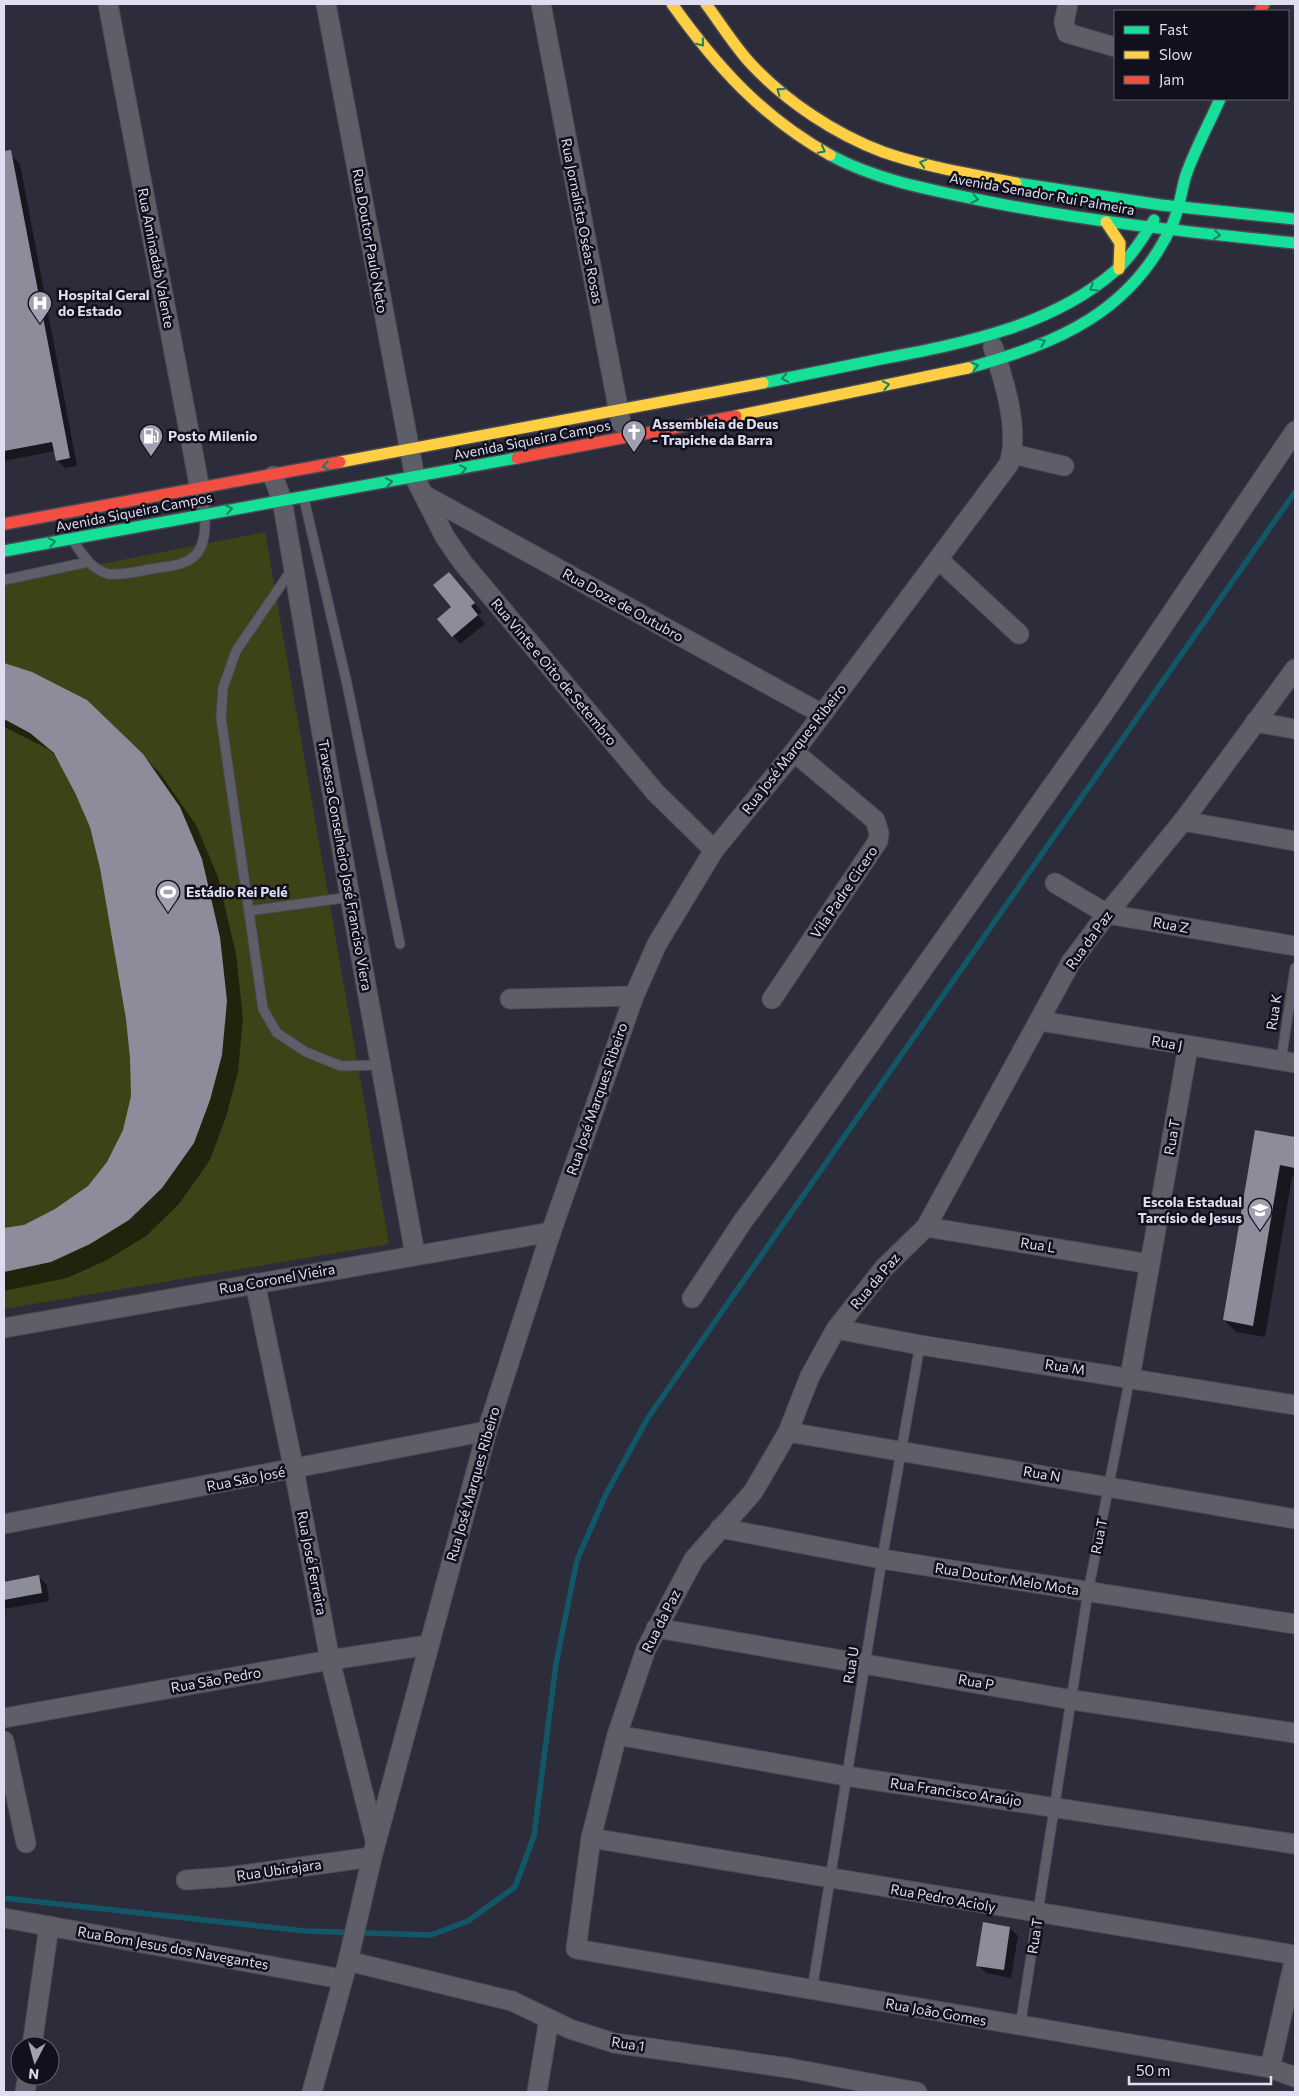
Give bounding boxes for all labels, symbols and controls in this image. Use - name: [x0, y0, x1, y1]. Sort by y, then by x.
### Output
- legend: [1114, 10, 1289, 100]
- text: Fast: [1159, 20, 1188, 38]
- one-way arrow: [695, 37, 703, 46]
- text: Slow: [1159, 45, 1192, 63]
- text: Jam: [1159, 70, 1184, 88]
- one-way arrow: [776, 88, 786, 97]
- street label: Rua Jornalista Oséas Rosas: [558, 137, 607, 305]
- one-way arrow: [816, 144, 825, 154]
- one-way arrow: [919, 158, 928, 169]
- street label: Rua Doutor Paulo Neto: [349, 167, 392, 314]
- street label: Avenida Senador Rui Palmeira: [948, 169, 1136, 218]
- street label: Rua Aminadab Valente: [135, 186, 178, 329]
- one-way arrow: [971, 194, 980, 204]
- one-way arrow: [1214, 229, 1222, 240]
- one-way arrow: [1089, 282, 1098, 292]
- place label: Hospital Geral do Estado: [58, 286, 150, 319]
- hospital icon: Hospital Geral do Estado: [27, 290, 53, 324]
- one-way arrow: [1037, 338, 1046, 348]
- one-way arrow: [970, 361, 979, 372]
- one-way arrow: [781, 372, 789, 383]
- one-way arrow: [882, 380, 890, 391]
- place label: Assembleia de Deus - Trapiche da Barra: [652, 415, 779, 448]
- street label: Avenida Siqueira Campos: [452, 416, 612, 463]
- church icon: Assembleia de Deus - Trapiche da Barra: [621, 419, 647, 453]
- fuel station icon: Posto Milenio: [138, 423, 164, 457]
- place label: Posto Milenio: [168, 427, 257, 444]
- one-way arrow: [322, 460, 331, 470]
- one-way arrow: [459, 464, 468, 474]
- one-way arrow: [384, 478, 393, 488]
- street label: Avenida Siqueira Campos: [54, 488, 214, 535]
- one-way arrow: [224, 505, 233, 515]
- one-way arrow: [47, 538, 56, 548]
- street label: Rua Doze de Outubro: [560, 564, 687, 645]
- street label: Rua Vinte e Oito de Setembro: [488, 595, 621, 749]
- street label: Rua José Marques Ribeiro: [738, 680, 850, 817]
- street label: Travessa Conselheiro José Franciso Viera: [315, 738, 376, 992]
- street label: Vila Padre Cicero: [806, 842, 881, 941]
- sports icon: Estádio Rei Pelé: [155, 879, 181, 913]
- place label: Estádio Rei Pelé: [186, 883, 288, 900]
- street label: Rua da Paz: [1062, 907, 1116, 972]
- street label: Rua Z: [1152, 913, 1191, 936]
- street label: Rua K: [1262, 993, 1285, 1031]
- street label: Rua José Marques Ribeiro: [562, 1020, 631, 1177]
- street label: Rua J: [1150, 1031, 1184, 1054]
- street label: Rua T: [1160, 1118, 1183, 1156]
- place label: Escola Estadual Tarcísio de Jesus: [1138, 1193, 1242, 1226]
- school or university icon: Escola Estadual Tarcísio de Jesus: [1247, 1197, 1273, 1231]
- street label: Rua L: [1019, 1233, 1057, 1256]
- street label: Rua da Paz: [846, 1249, 903, 1312]
- street label: Rua Coronel Vieira: [218, 1260, 336, 1297]
- street label: Rua M: [1044, 1355, 1086, 1378]
- street label: Rua José Marques Ribeiro: [442, 1405, 503, 1563]
- street label: Rua N: [1022, 1462, 1062, 1485]
- street label: Rua São José: [205, 1463, 287, 1494]
- street label: Rua José Ferreira: [294, 1509, 331, 1616]
- street label: Rua T: [1087, 1517, 1110, 1555]
- street label: Rua Doutor Melo Mota: [934, 1559, 1080, 1598]
- street label: Rua da Paz: [637, 1586, 684, 1655]
- street label: Rua U: [839, 1645, 862, 1685]
- street label: Rua São Pedro: [169, 1663, 262, 1696]
- street label: Rua P: [957, 1670, 995, 1693]
- street label: Rua Francisco Araújo: [889, 1774, 1023, 1809]
- street label: Rua Ubirajara: [235, 1855, 323, 1884]
- street label: Rua Pedro Acioly: [889, 1880, 997, 1915]
- street label: Rua T: [1023, 1917, 1046, 1955]
- street label: Rua Bom Jesus dos Navegantes: [76, 1922, 270, 1973]
- street label: Rua João Gomes: [884, 1994, 988, 2029]
- street label: Rua 1: [610, 2033, 646, 2054]
- north arrow: [10, 2036, 60, 2086]
- scale bar: [1129, 2054, 1272, 2086]
- text: 50 m: [1136, 2061, 1170, 2079]
- text: N: [27, 2065, 40, 2083]

